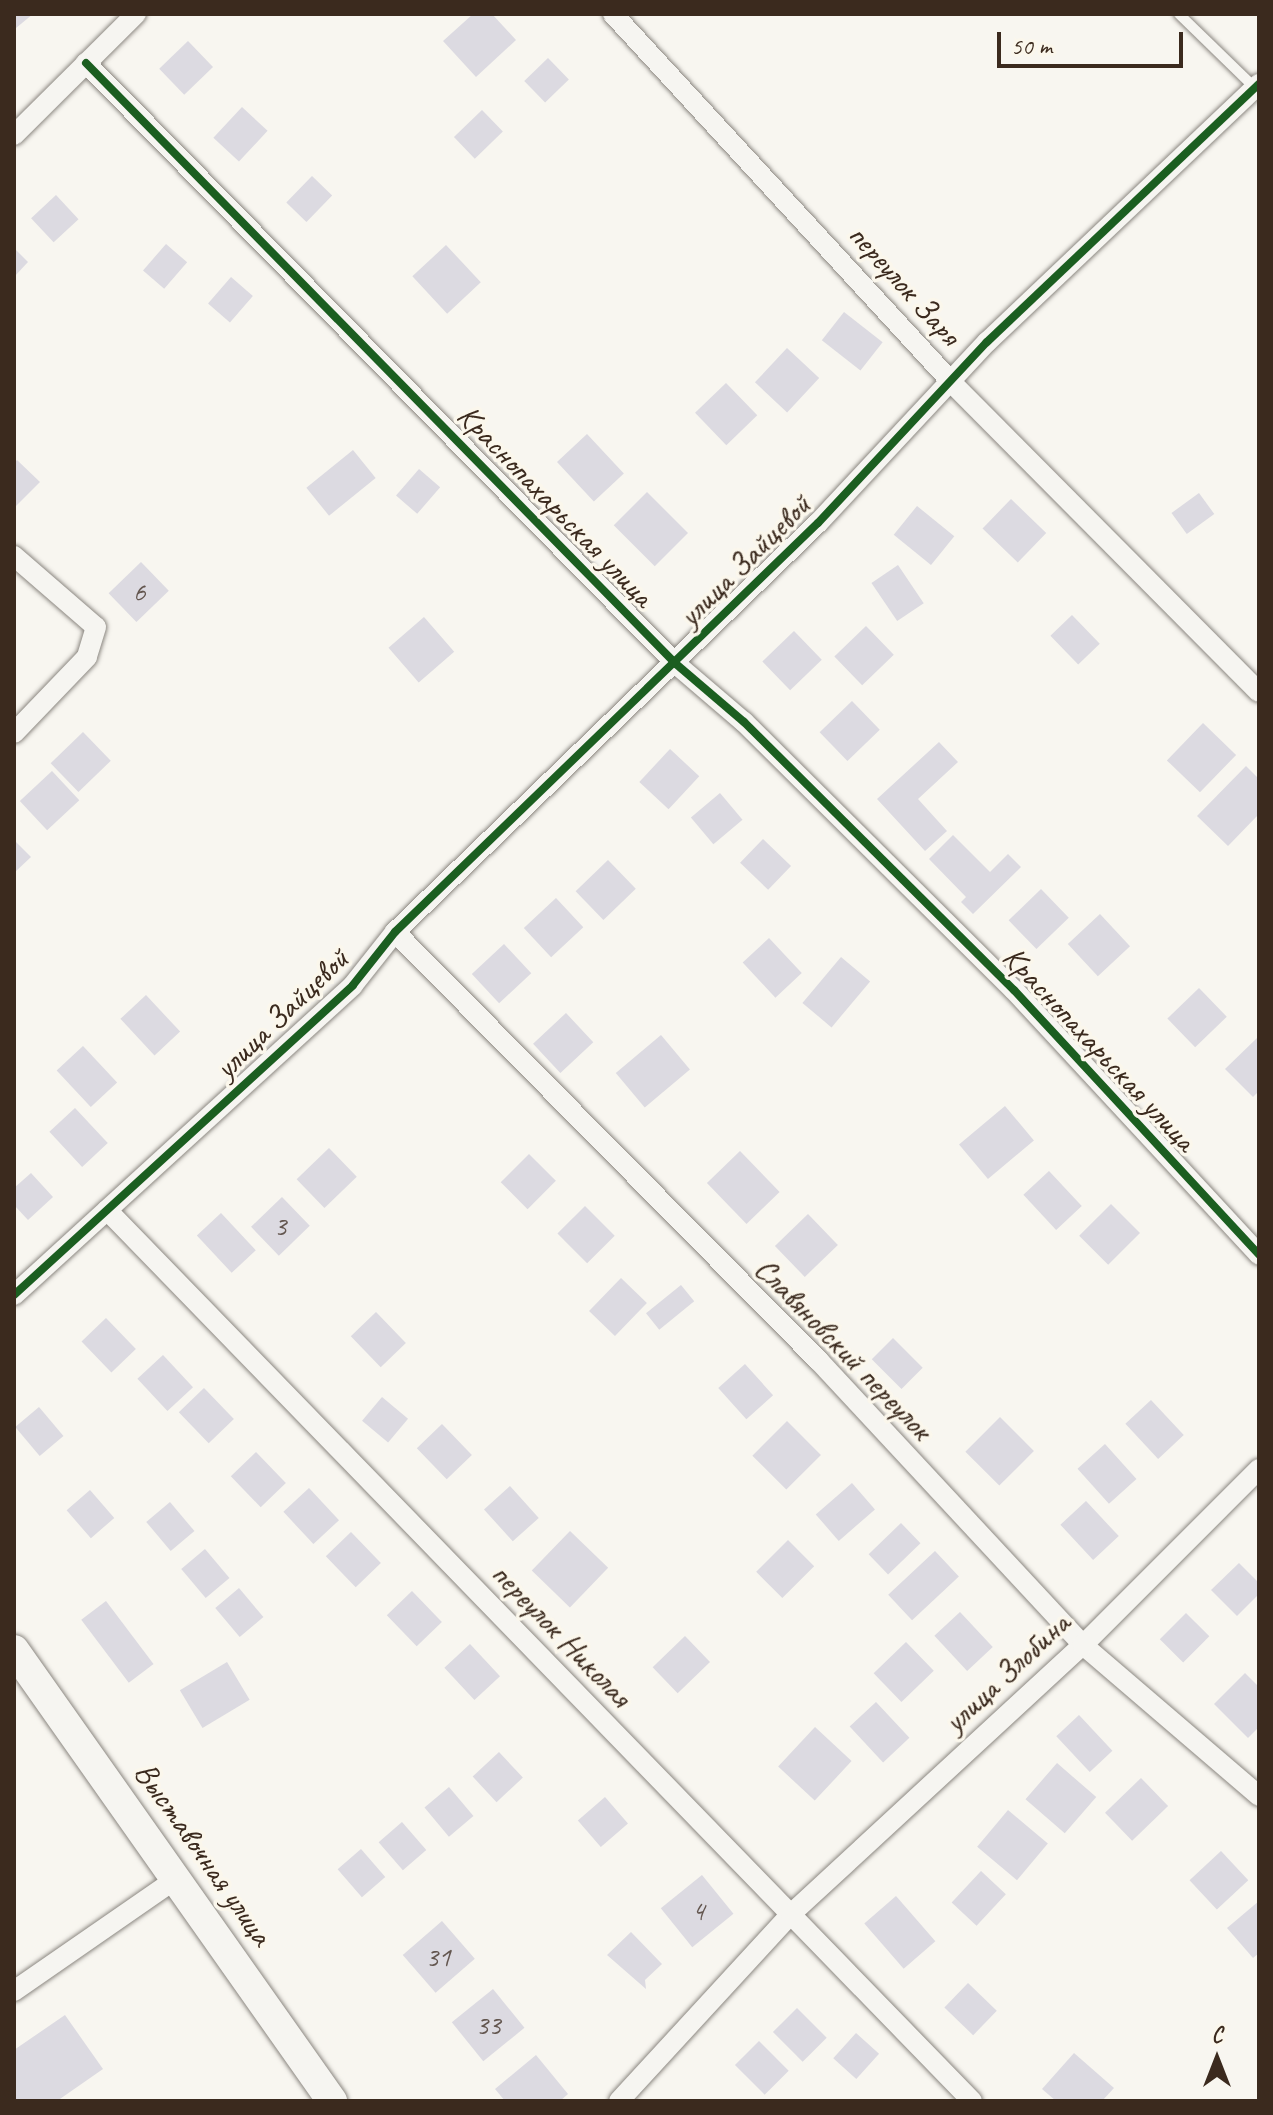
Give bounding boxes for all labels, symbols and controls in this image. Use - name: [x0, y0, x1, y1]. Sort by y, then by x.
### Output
- scale bar: [1001, 16, 1187, 66]
- text: 50 m: [1011, 31, 1052, 61]
- street label: переулок Заря: [840, 216, 968, 354]
- street label: Краснопахарьская улица: [449, 397, 661, 615]
- street label: улица Зайцевой: [671, 487, 819, 635]
- house number: 6: [133, 575, 145, 609]
- street label: Краснопахарьская улица: [994, 939, 1204, 1159]
- street label: улица Зайцевой: [207, 941, 357, 1087]
- house number: 3: [274, 1209, 286, 1243]
- street label: Славяновский переулок: [746, 1250, 940, 1448]
- street label: переулок Николая: [484, 1556, 638, 1714]
- street label: улица Злобина: [936, 1605, 1078, 1741]
- street label: Выставочная улица: [125, 1754, 281, 1954]
- house number: 4: [692, 1894, 704, 1928]
- house number: 31: [425, 1940, 451, 1974]
- house number: 33: [475, 2008, 501, 2042]
- north arrow: [1177, 2019, 1257, 2099]
- text: С: [1212, 2021, 1222, 2049]

